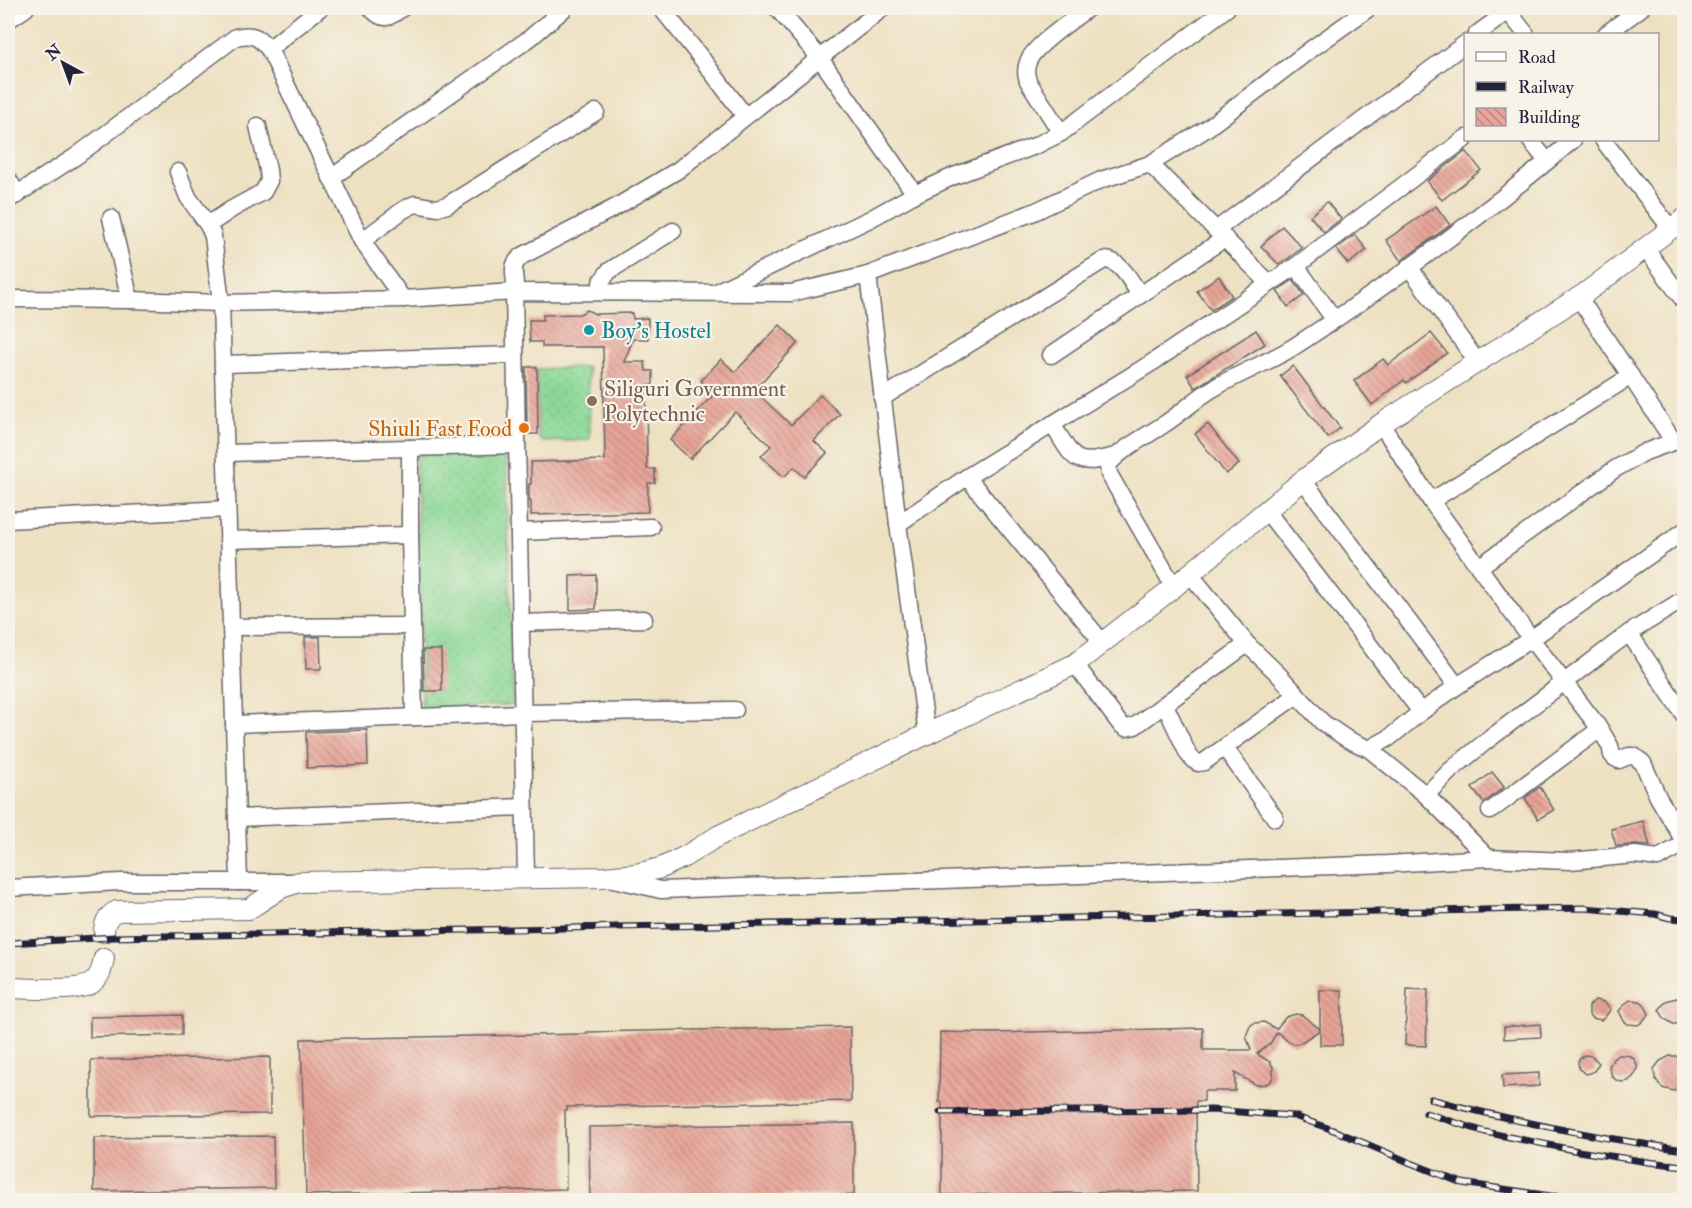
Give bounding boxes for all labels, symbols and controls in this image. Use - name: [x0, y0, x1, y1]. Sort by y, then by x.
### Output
- north arrow: [33, 33, 93, 93]
- legend: [1464, 33, 1659, 141]
- text: N: [41, 40, 66, 65]
- text: Road: [1518, 46, 1556, 69]
- text: Railway: [1518, 76, 1575, 99]
- text: Building: [1518, 106, 1581, 129]
- place label: Boy's Hostel: [601, 317, 712, 345]
- marker: Boy's Hostel: [582, 323, 596, 337]
- place label: Siliguri Government Polytechnic: [604, 375, 786, 428]
- marker: Siliguri Government Polytechnic: [585, 394, 599, 408]
- place label: Shiuli Fast Food: [368, 415, 512, 443]
- marker: Shiuli Fast Food: [517, 421, 531, 435]

